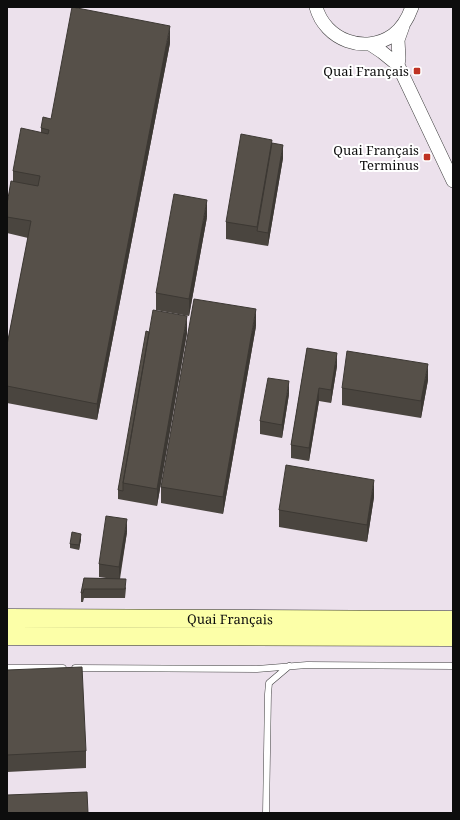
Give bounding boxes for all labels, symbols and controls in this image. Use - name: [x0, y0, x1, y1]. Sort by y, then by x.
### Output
- place label: Quai Français: [323, 62, 409, 80]
- marker: Quai Français: [412, 66, 422, 76]
- place label: Quai Français Terminus: [333, 141, 419, 174]
- marker: Quai Français Terminus: [422, 152, 432, 162]
- street label: Quai Français: [187, 610, 273, 628]

